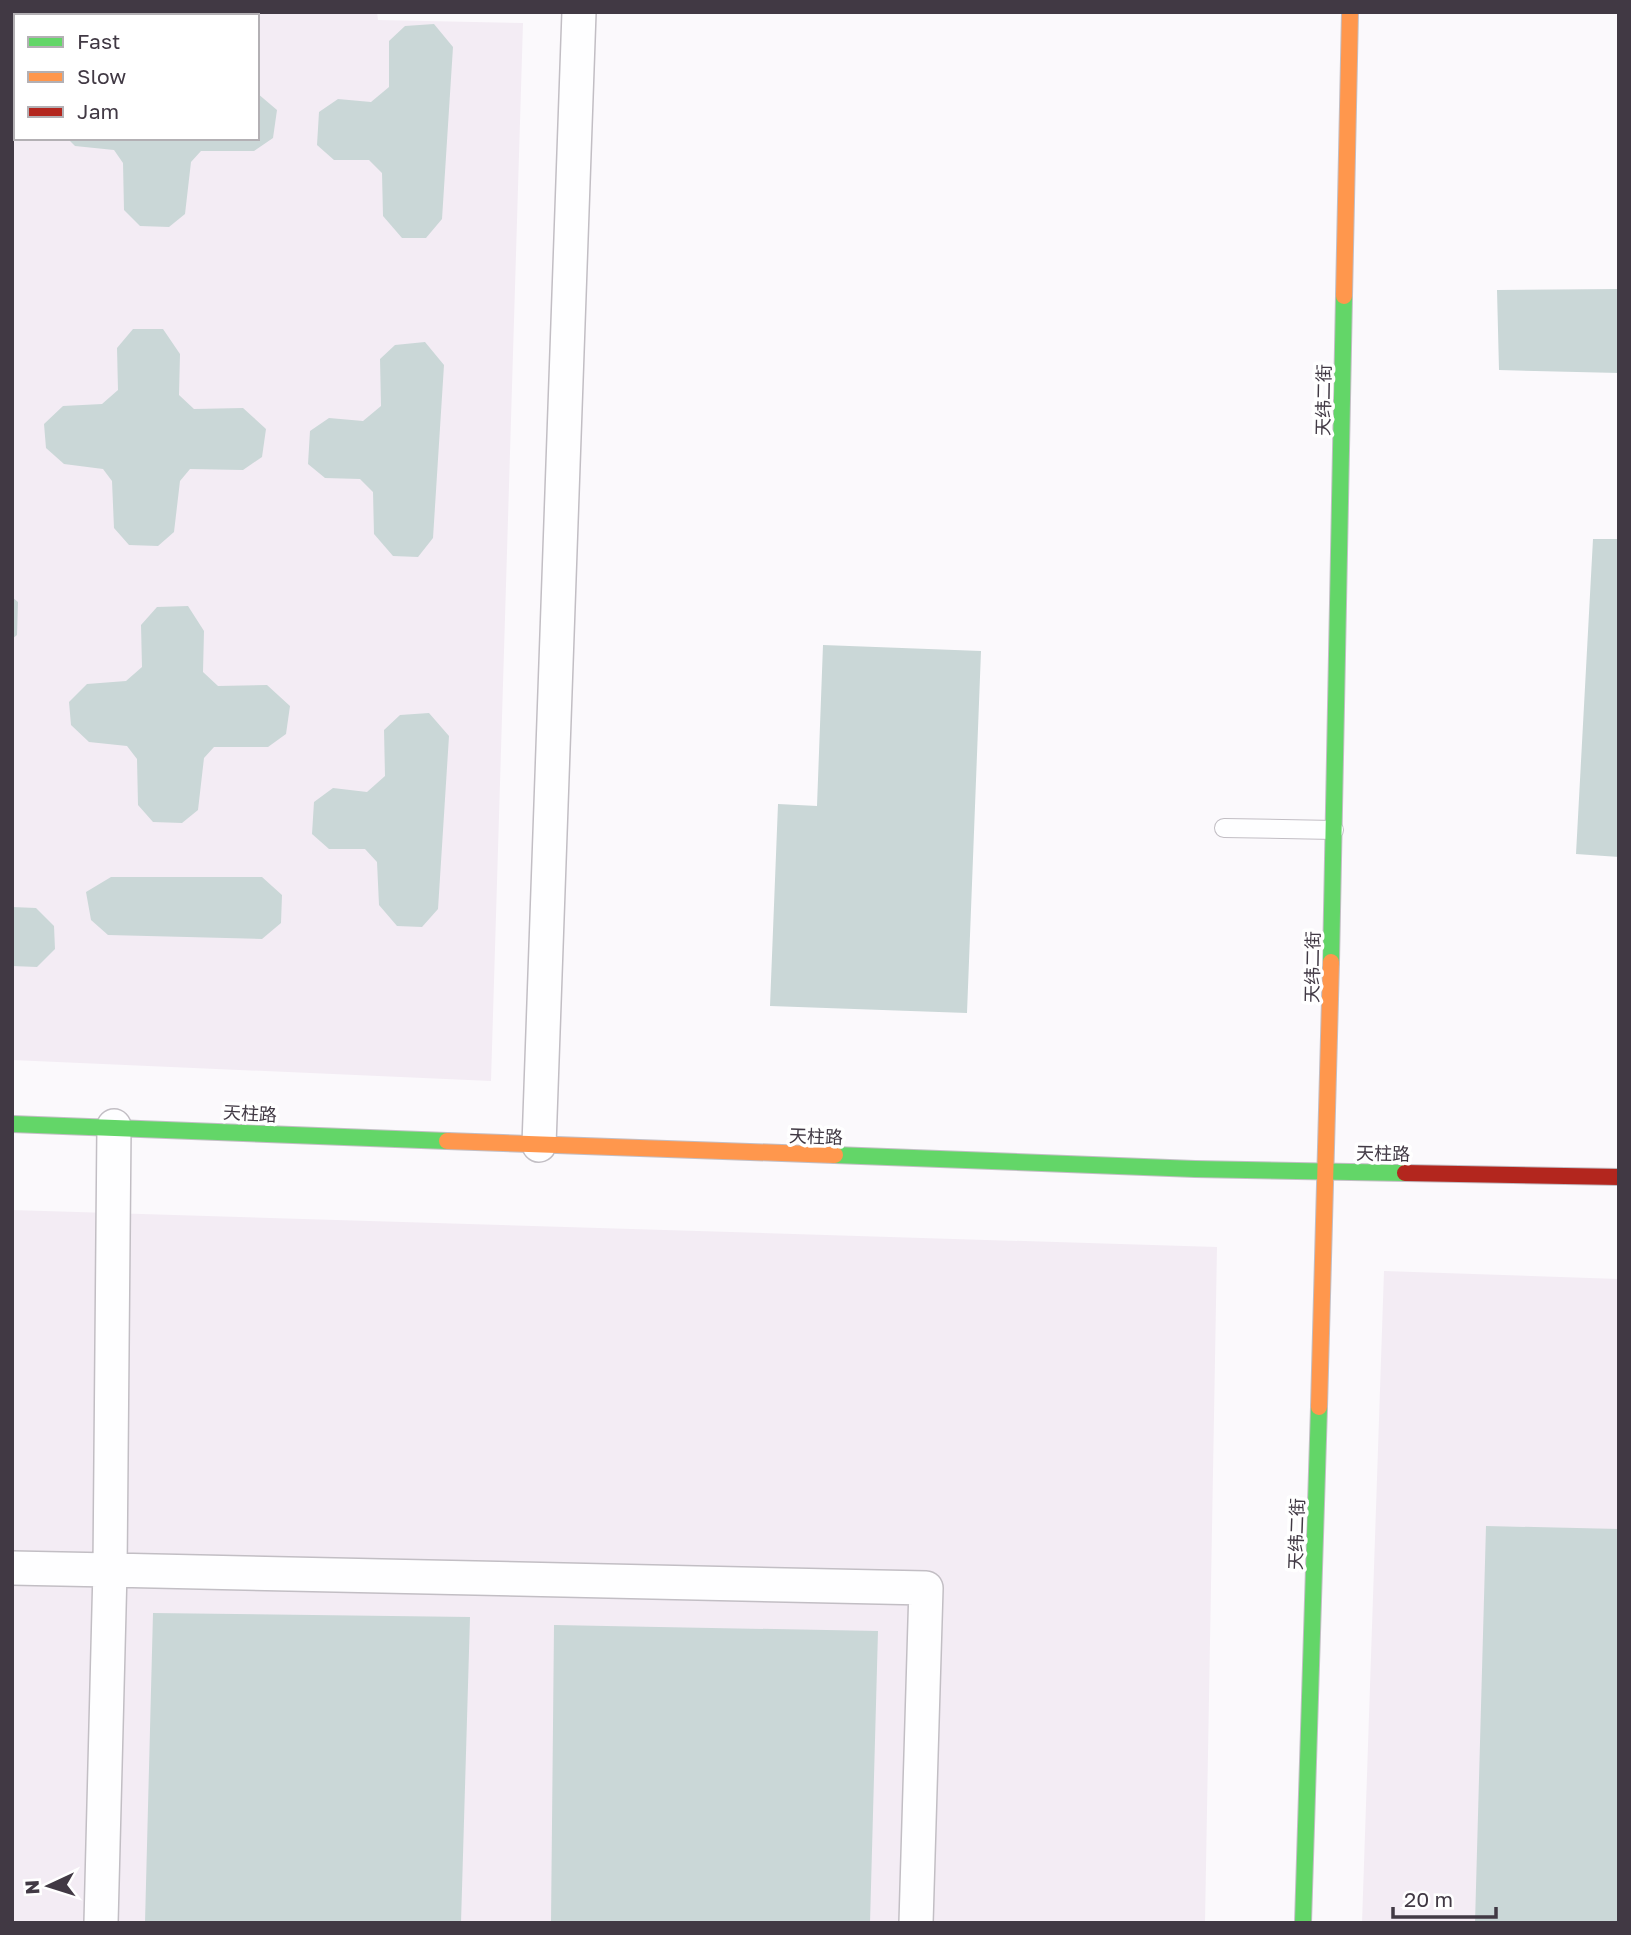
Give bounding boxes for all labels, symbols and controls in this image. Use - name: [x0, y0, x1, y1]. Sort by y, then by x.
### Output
- legend: [14, 14, 259, 140]
- text: Fast: [77, 28, 120, 54]
- text: Slow: [77, 63, 126, 89]
- text: Jam: [77, 98, 119, 124]
- street label: 天纬二街: [1311, 364, 1335, 436]
- street label: 天纬二街: [1300, 931, 1324, 1003]
- street label: 天柱路: [222, 1101, 278, 1125]
- street label: 天柱路: [789, 1124, 843, 1148]
- street label: 天柱路: [1356, 1142, 1410, 1164]
- street label: 天纬二街: [1284, 1498, 1308, 1570]
- north arrow: [14, 1851, 84, 1921]
- scale bar: [1393, 1876, 1496, 1920]
- text: N: [20, 1879, 44, 1895]
- text: 20 m: [1404, 1886, 1453, 1912]

